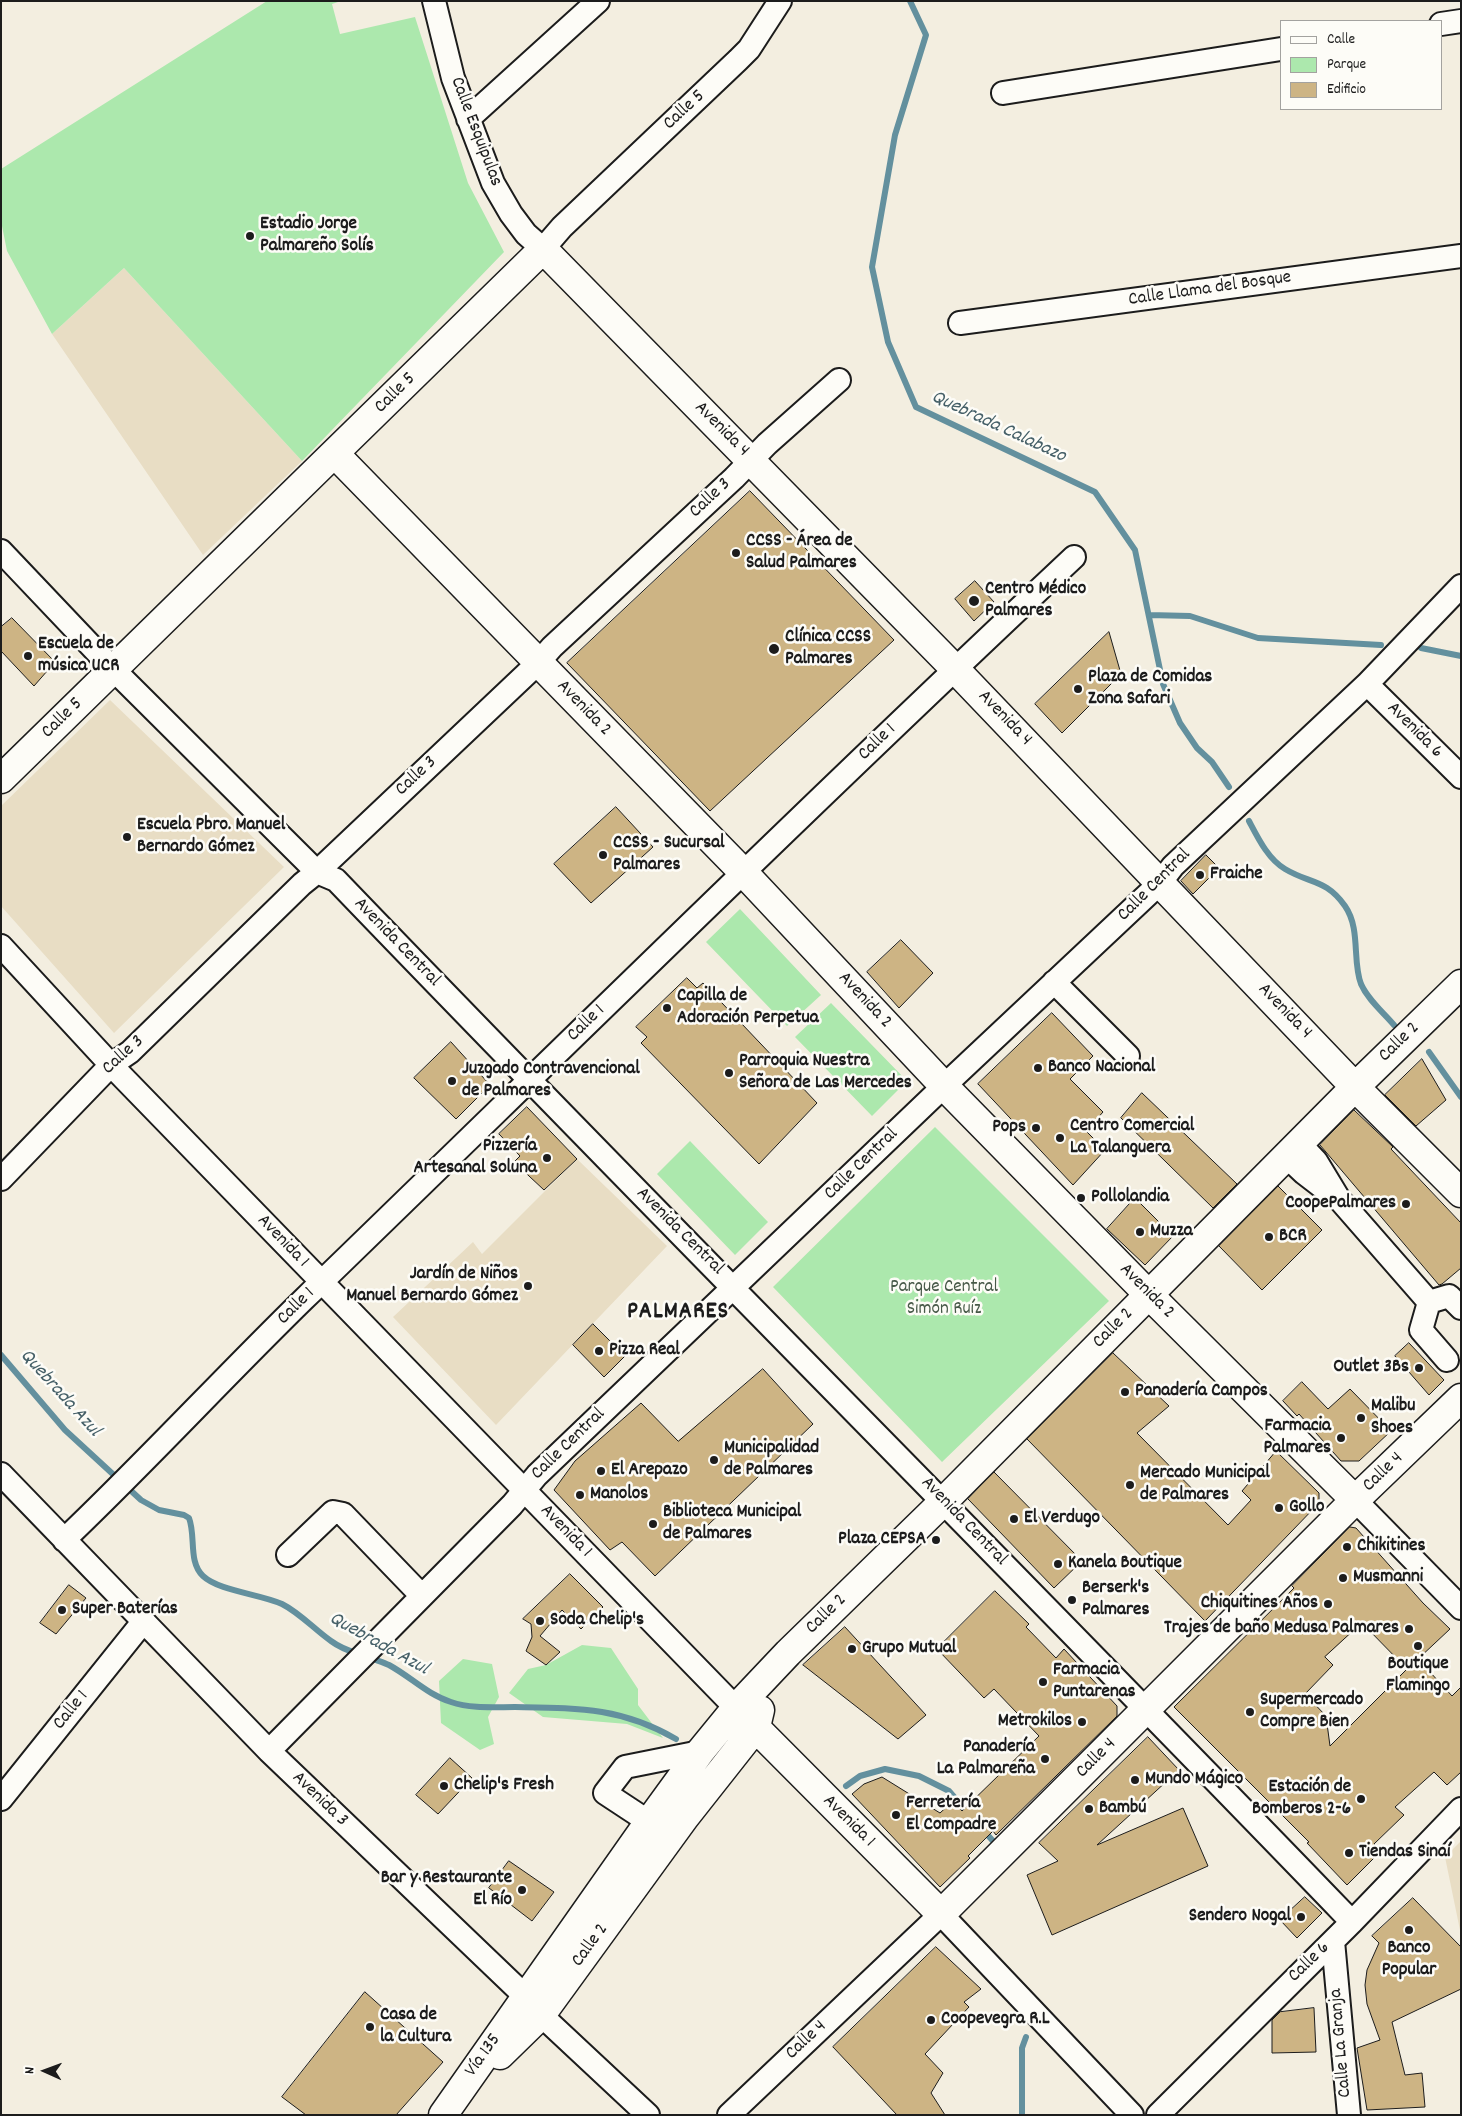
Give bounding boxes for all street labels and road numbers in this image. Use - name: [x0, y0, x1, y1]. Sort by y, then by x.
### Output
- street label: Calle Esquipulas: [444, 74, 506, 190]
- street label: Calle 5: [659, 86, 711, 136]
- street label: Calle Llama del Bosque: [1127, 267, 1293, 313]
- street label: Calle 5: [371, 369, 421, 419]
- street label: Avenida 4: [689, 398, 753, 462]
- street label: Calle 3: [685, 474, 737, 524]
- street label: Avenida 2: [551, 676, 615, 742]
- street label: Avenida 4: [972, 686, 1036, 752]
- street label: Calle 5: [38, 694, 88, 744]
- street label: Avenida 6: [1381, 698, 1447, 764]
- street label: Calle 1: [854, 719, 902, 767]
- street label: Calle 3: [391, 752, 443, 802]
- street label: Calle Central: [1114, 845, 1196, 927]
- street label: Avenida Central: [348, 894, 444, 992]
- street label: Avenida 2: [832, 968, 896, 1034]
- street label: Avenida 4: [1252, 979, 1316, 1045]
- street label: Calle 1: [563, 1000, 611, 1048]
- street label: Calle 2: [1375, 1018, 1425, 1068]
- street label: Calle 3: [98, 1031, 150, 1081]
- street label: Calle Central: [820, 1124, 904, 1206]
- street label: Avenida Central: [630, 1183, 728, 1281]
- street label: Avenida 1: [251, 1211, 313, 1273]
- street label: Avenida 2: [1113, 1259, 1179, 1325]
- street label: Calle 1: [273, 1283, 321, 1331]
- street label: Calle 2: [1089, 1304, 1139, 1354]
- street label: Calle Central: [527, 1404, 611, 1486]
- street label: Calle 4: [1359, 1448, 1409, 1498]
- street label: Avenida Central: [915, 1473, 1011, 1571]
- street label: Avenida 1: [534, 1501, 596, 1563]
- street label: Calle 2: [802, 1590, 852, 1640]
- street label: Calle 1: [49, 1687, 95, 1735]
- street label: Calle 4: [1072, 1734, 1122, 1784]
- street label: Avenida 3: [286, 1768, 352, 1832]
- street label: Avenida 1: [817, 1791, 879, 1853]
- street label: Calle 2: [568, 1920, 614, 1972]
- street label: Calle 6: [1284, 1938, 1336, 1988]
- street label: Calle La Granja: [1326, 1988, 1358, 2098]
- street label: Calle 4: [782, 2016, 832, 2066]
- street label: Vía 135: [461, 2030, 507, 2082]

